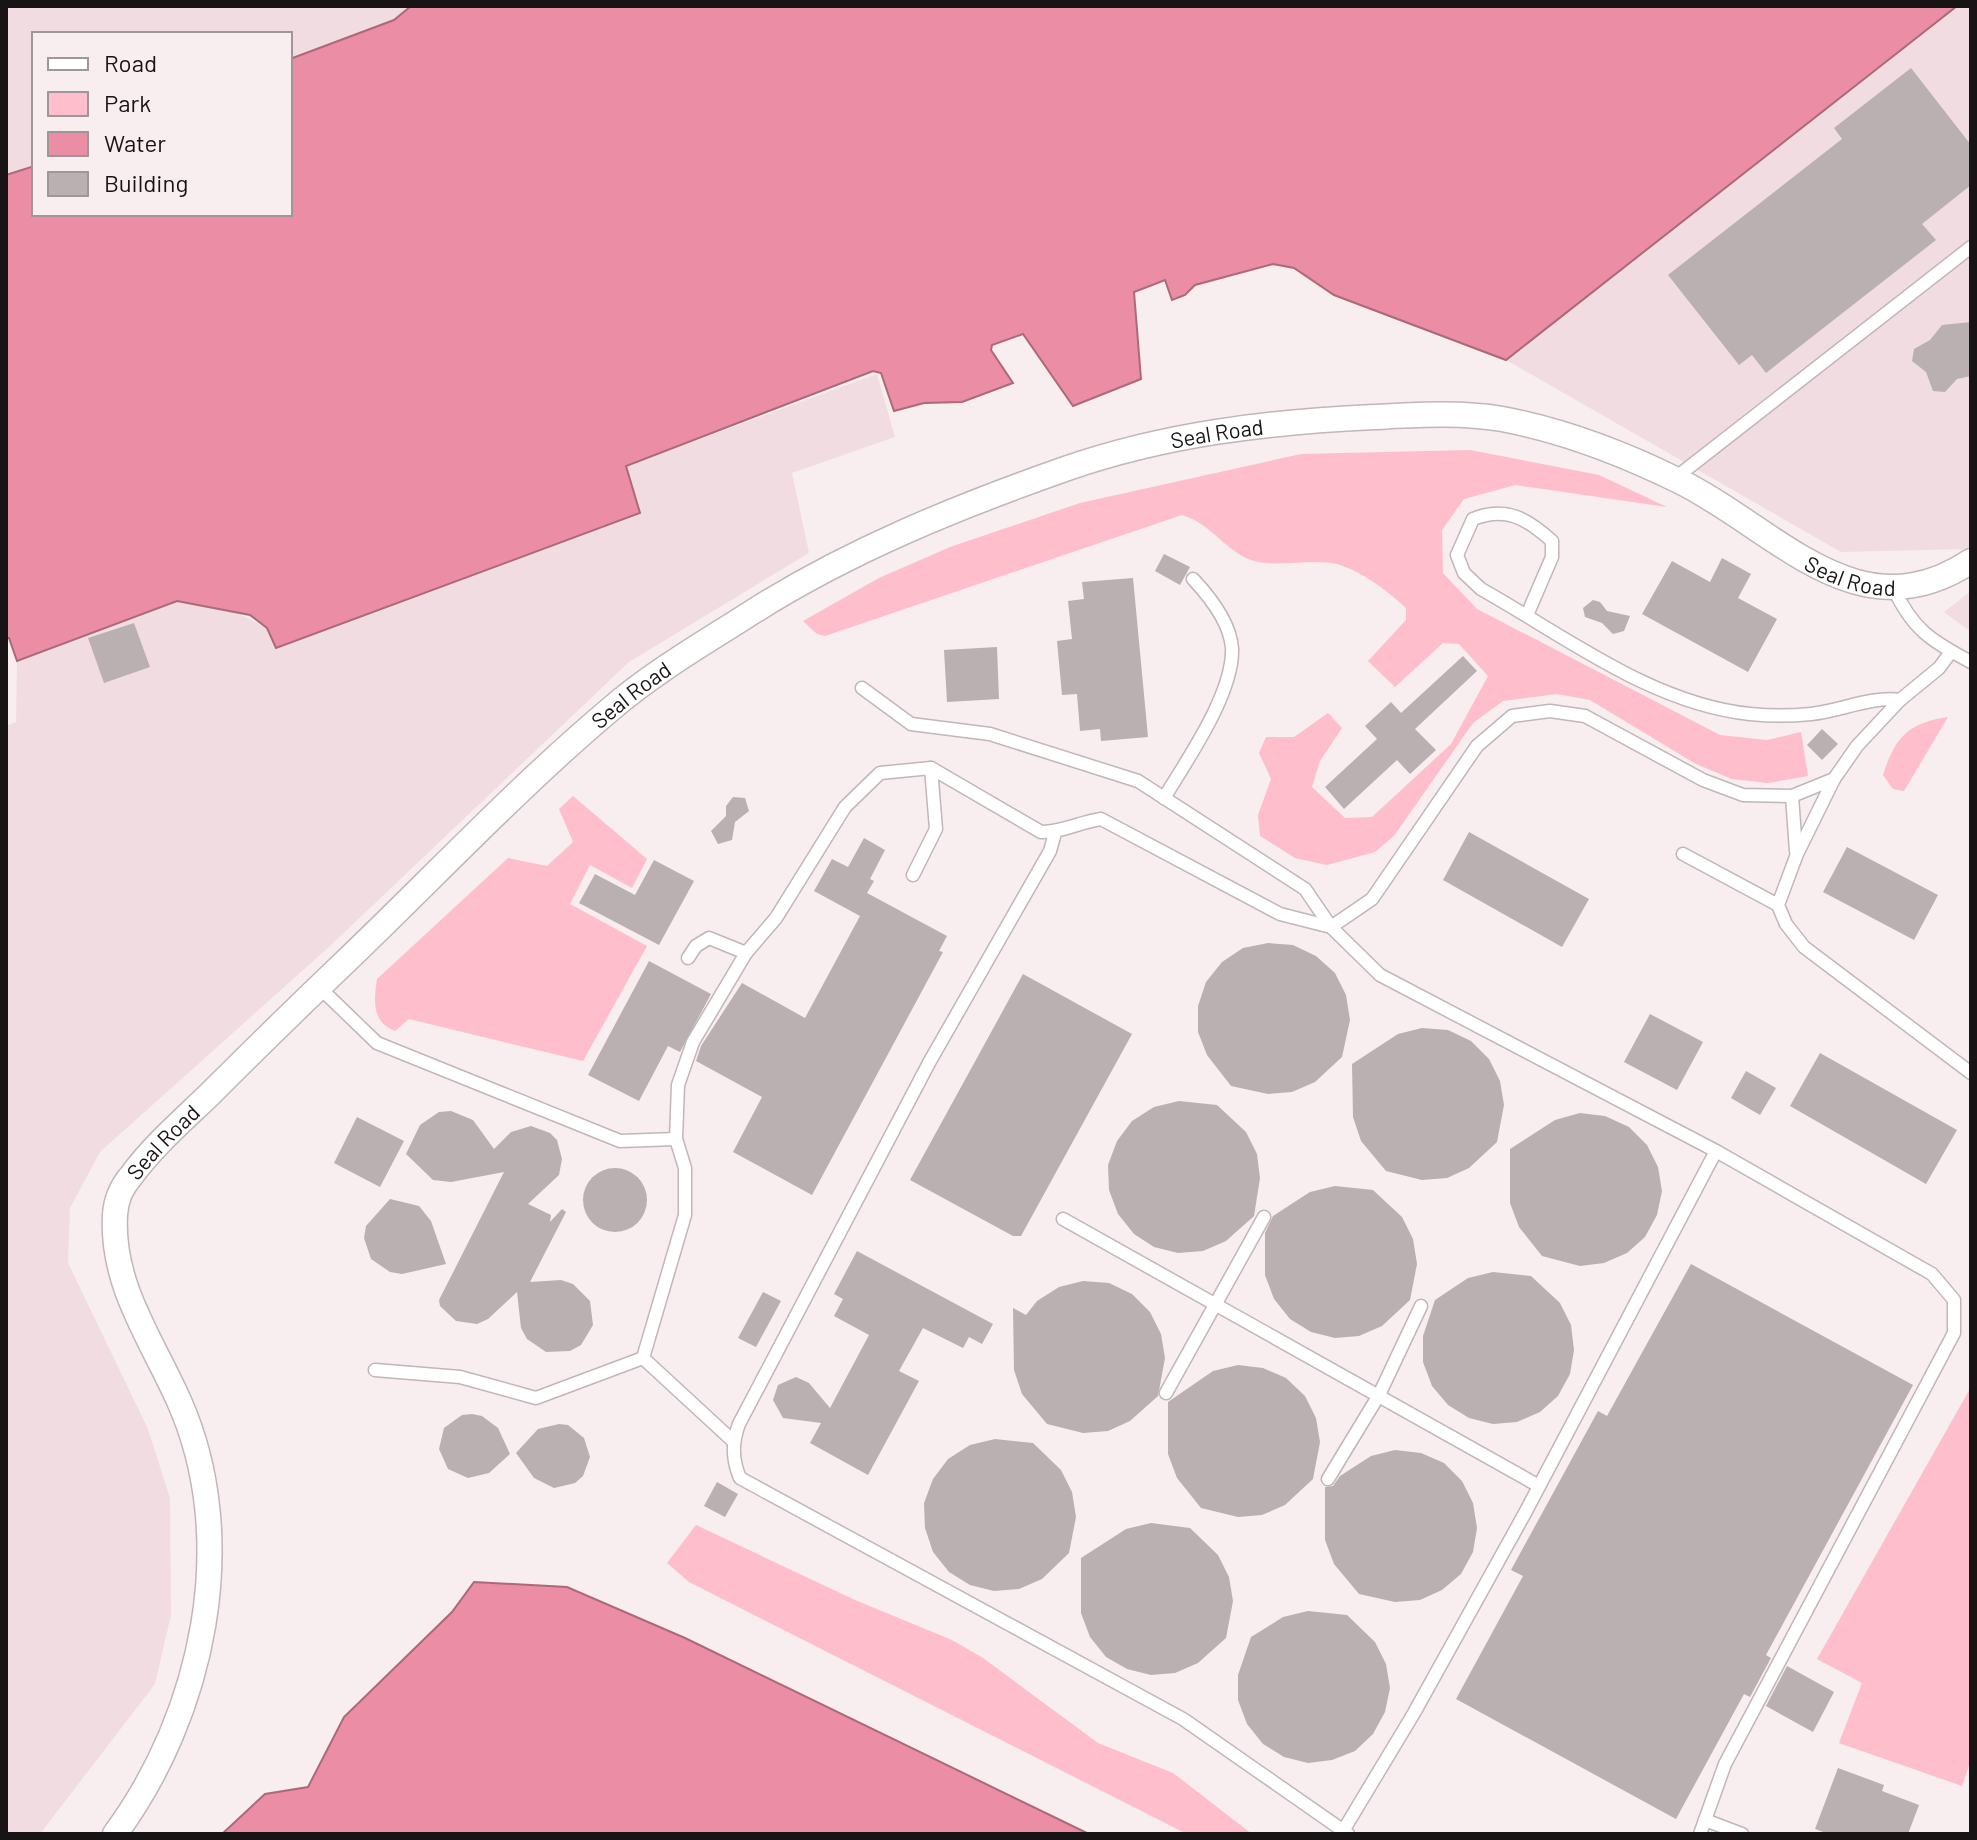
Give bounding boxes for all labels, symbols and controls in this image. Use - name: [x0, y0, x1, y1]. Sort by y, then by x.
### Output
- legend: [32, 32, 292, 216]
- text: Road: [104, 48, 157, 77]
- text: Park: [104, 88, 151, 117]
- text: Water: [104, 128, 166, 157]
- text: Building: [104, 168, 188, 197]
- street label: Seal Road: [1168, 413, 1265, 453]
- street label: Seal Road: [1801, 549, 1896, 600]
- street label: Seal Road: [585, 655, 675, 733]
- street label: Seal Road: [120, 1099, 204, 1184]

